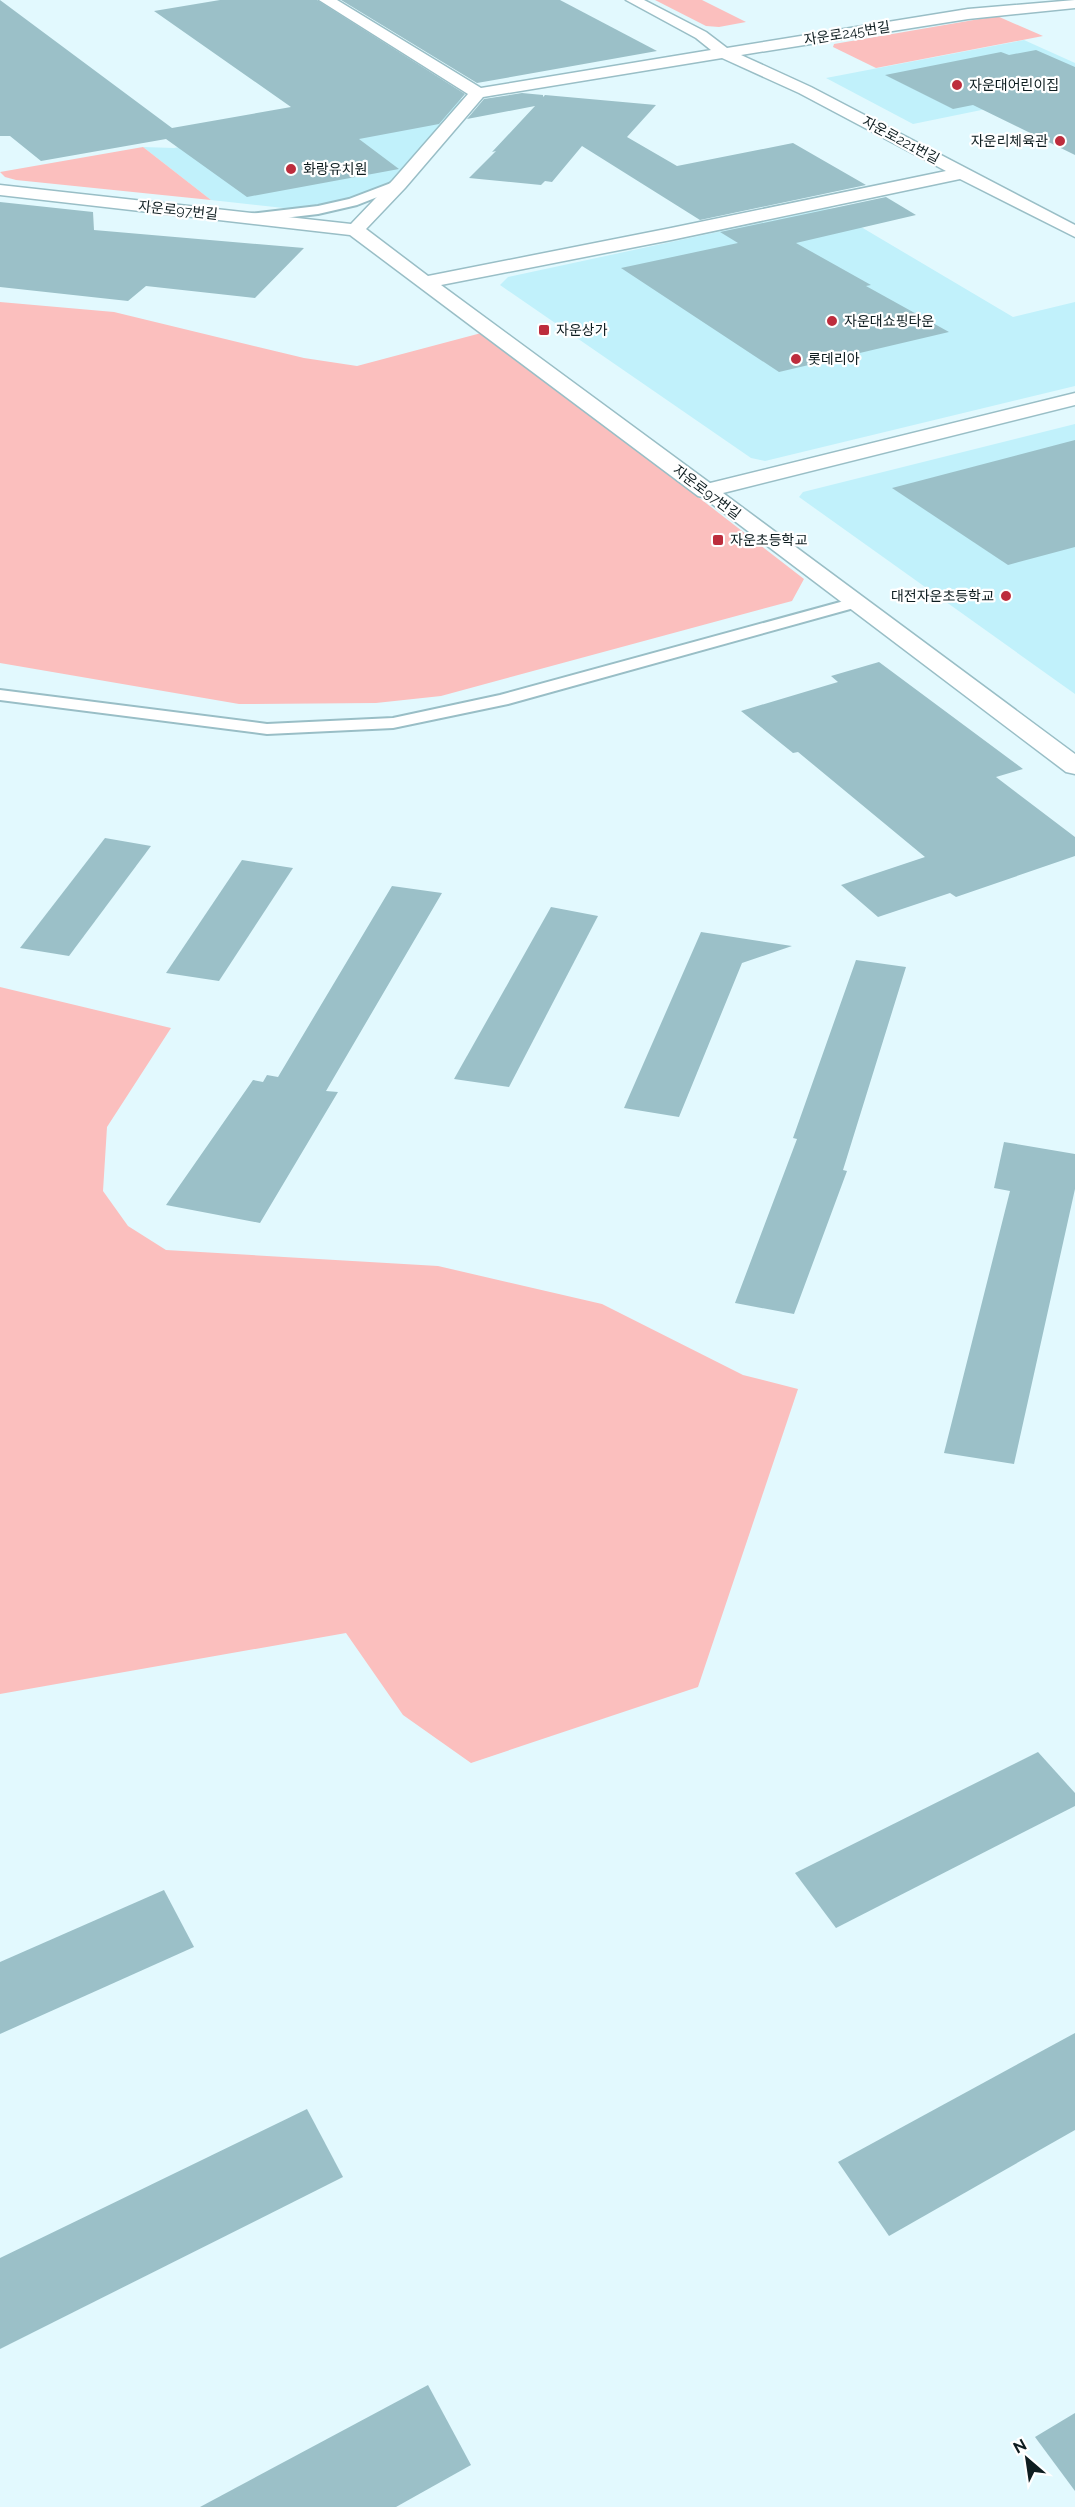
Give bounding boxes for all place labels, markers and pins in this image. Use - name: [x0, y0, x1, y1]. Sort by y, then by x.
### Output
- place label: 자운대어린이집: [969, 77, 1059, 93]
- marker: 자운대어린이집: [950, 78, 964, 92]
- place label: 자운리체육관: [971, 133, 1048, 149]
- marker: 자운리체육관: [1053, 134, 1067, 148]
- place label: 화랑유치원: [303, 161, 367, 177]
- marker: 화랑유치원: [284, 162, 298, 176]
- place label: 자운대쇼핑타운: [844, 313, 934, 329]
- marker: 자운대쇼핑타운: [825, 314, 839, 328]
- place label: 자운상가: [556, 322, 608, 338]
- marker: 자운상가: [537, 323, 551, 337]
- place label: 롯데리아: [808, 351, 860, 367]
- marker: 롯데리아: [789, 352, 803, 366]
- place label: 자운초등학교: [730, 532, 807, 548]
- marker: 자운초등학교: [711, 533, 725, 547]
- place label: 대전자운초등학교: [891, 588, 994, 604]
- marker: 대전자운초등학교: [999, 589, 1013, 603]

